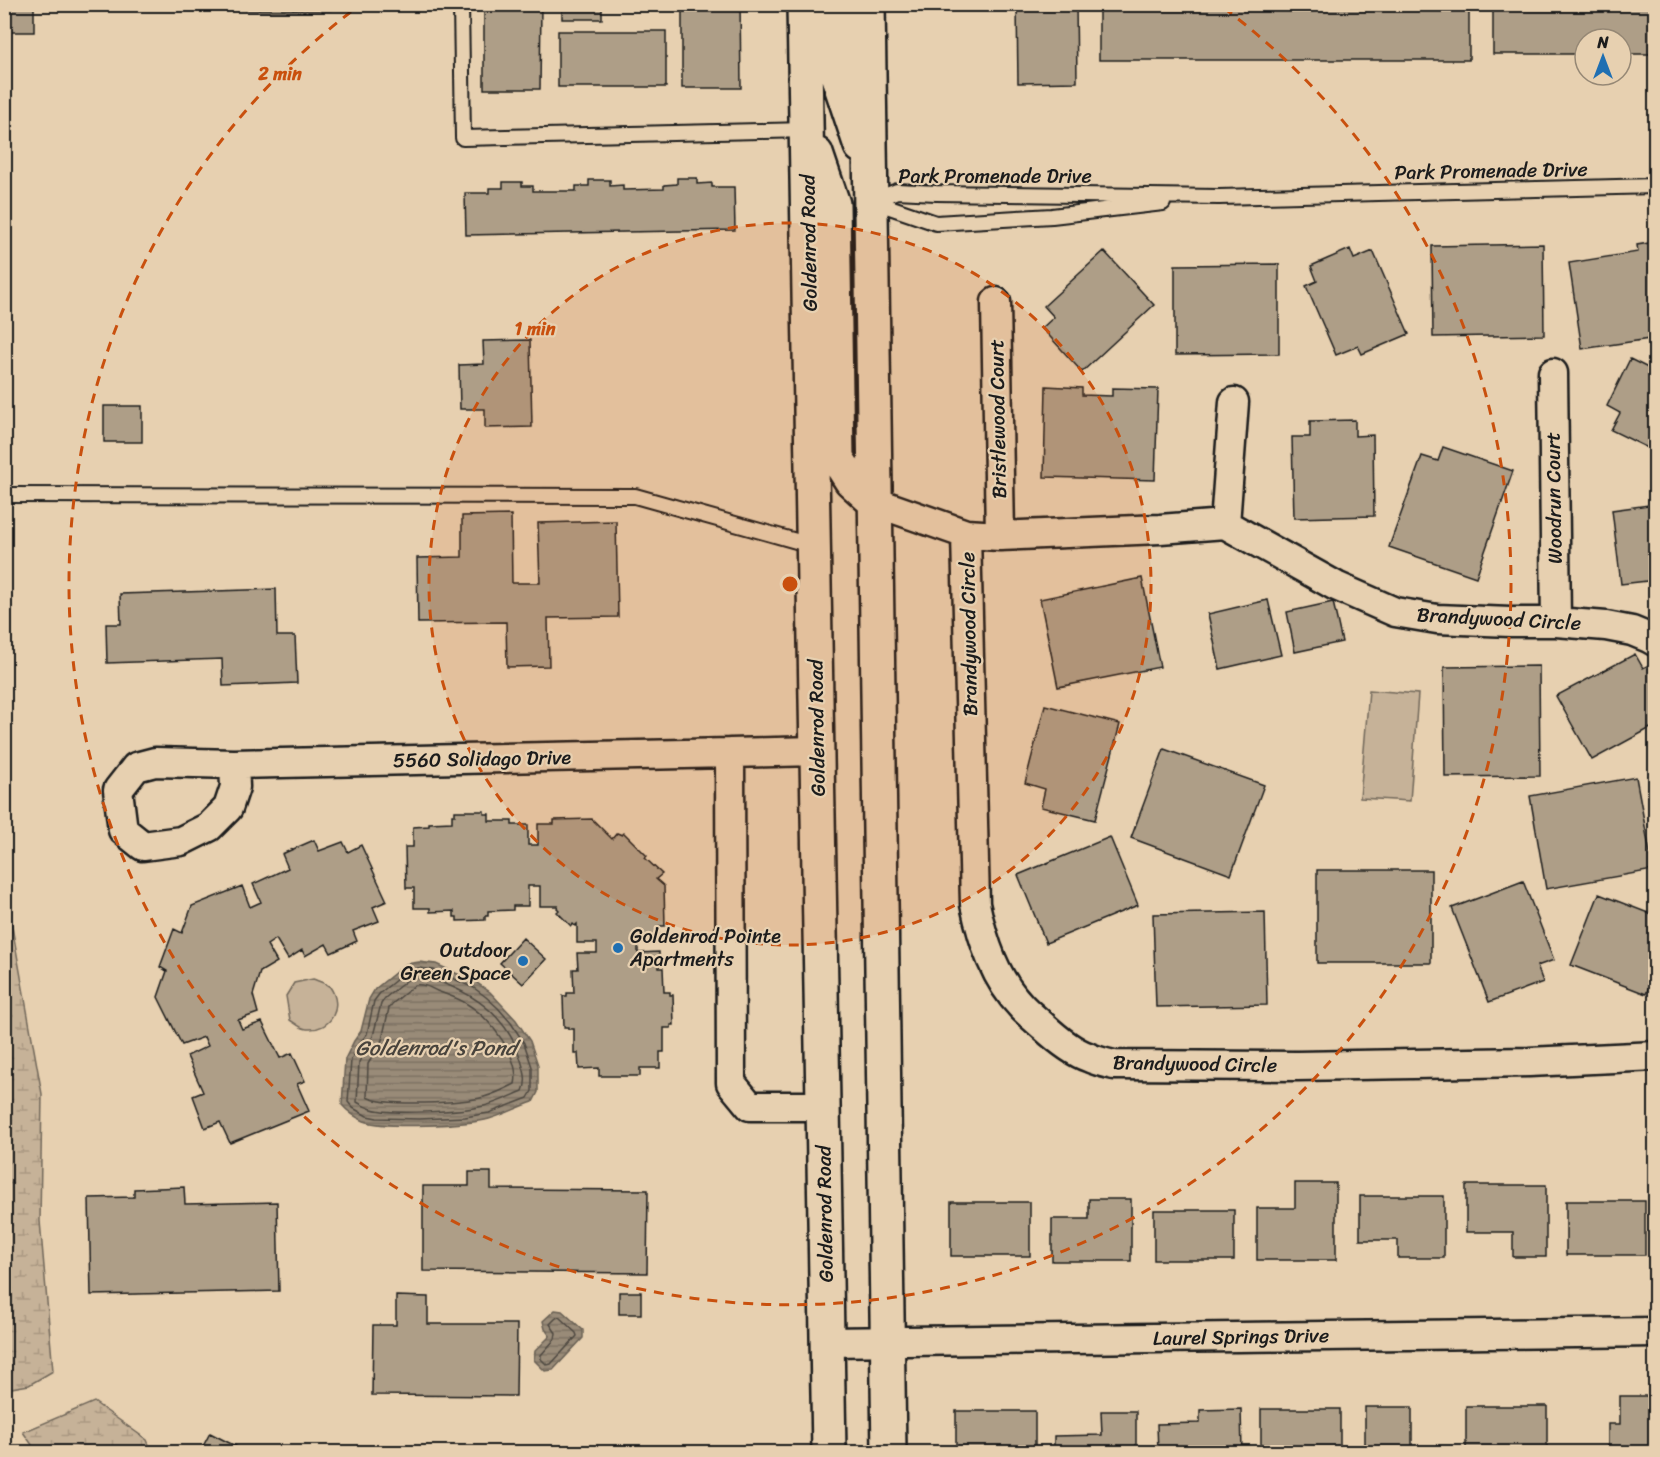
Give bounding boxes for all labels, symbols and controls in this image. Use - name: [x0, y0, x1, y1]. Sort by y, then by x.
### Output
- north arrow: [1573, 27, 1633, 87]
- text: N: [1596, 28, 1609, 57]
- text: 2 min: [257, 58, 302, 90]
- street label: Park Promenade Drive: [1394, 152, 1588, 190]
- street label: Park Promenade Drive: [898, 159, 1092, 194]
- street label: Goldenrod Road: [790, 173, 828, 312]
- text: 1 min: [515, 313, 556, 345]
- street label: Bristlewood Court: [979, 339, 1017, 499]
- street label: Woodrun Court: [1535, 432, 1573, 564]
- street label: Brandywood Circle: [950, 552, 988, 716]
- centre of rings: [780, 574, 800, 594]
- street label: Brandywood Circle: [1416, 597, 1582, 641]
- street label: Goldenrod Road: [798, 658, 836, 797]
- street label: 5560 Solidago Drive: [393, 740, 572, 778]
- place label: Goldenrod Pointe Apartments: [629, 919, 781, 977]
- place label: Outdoor Green Space: [400, 933, 512, 991]
- marker: Goldenrod Pointe Apartments: [611, 941, 625, 955]
- marker: Outdoor Green Space: [516, 954, 530, 968]
- water label: Goldenrod's Pond: [356, 1029, 521, 1067]
- street label: Brandywood Circle: [1113, 1045, 1277, 1083]
- street label: Goldenrod Road: [806, 1144, 844, 1283]
- street label: Laurel Springs Drive: [1153, 1318, 1329, 1356]

